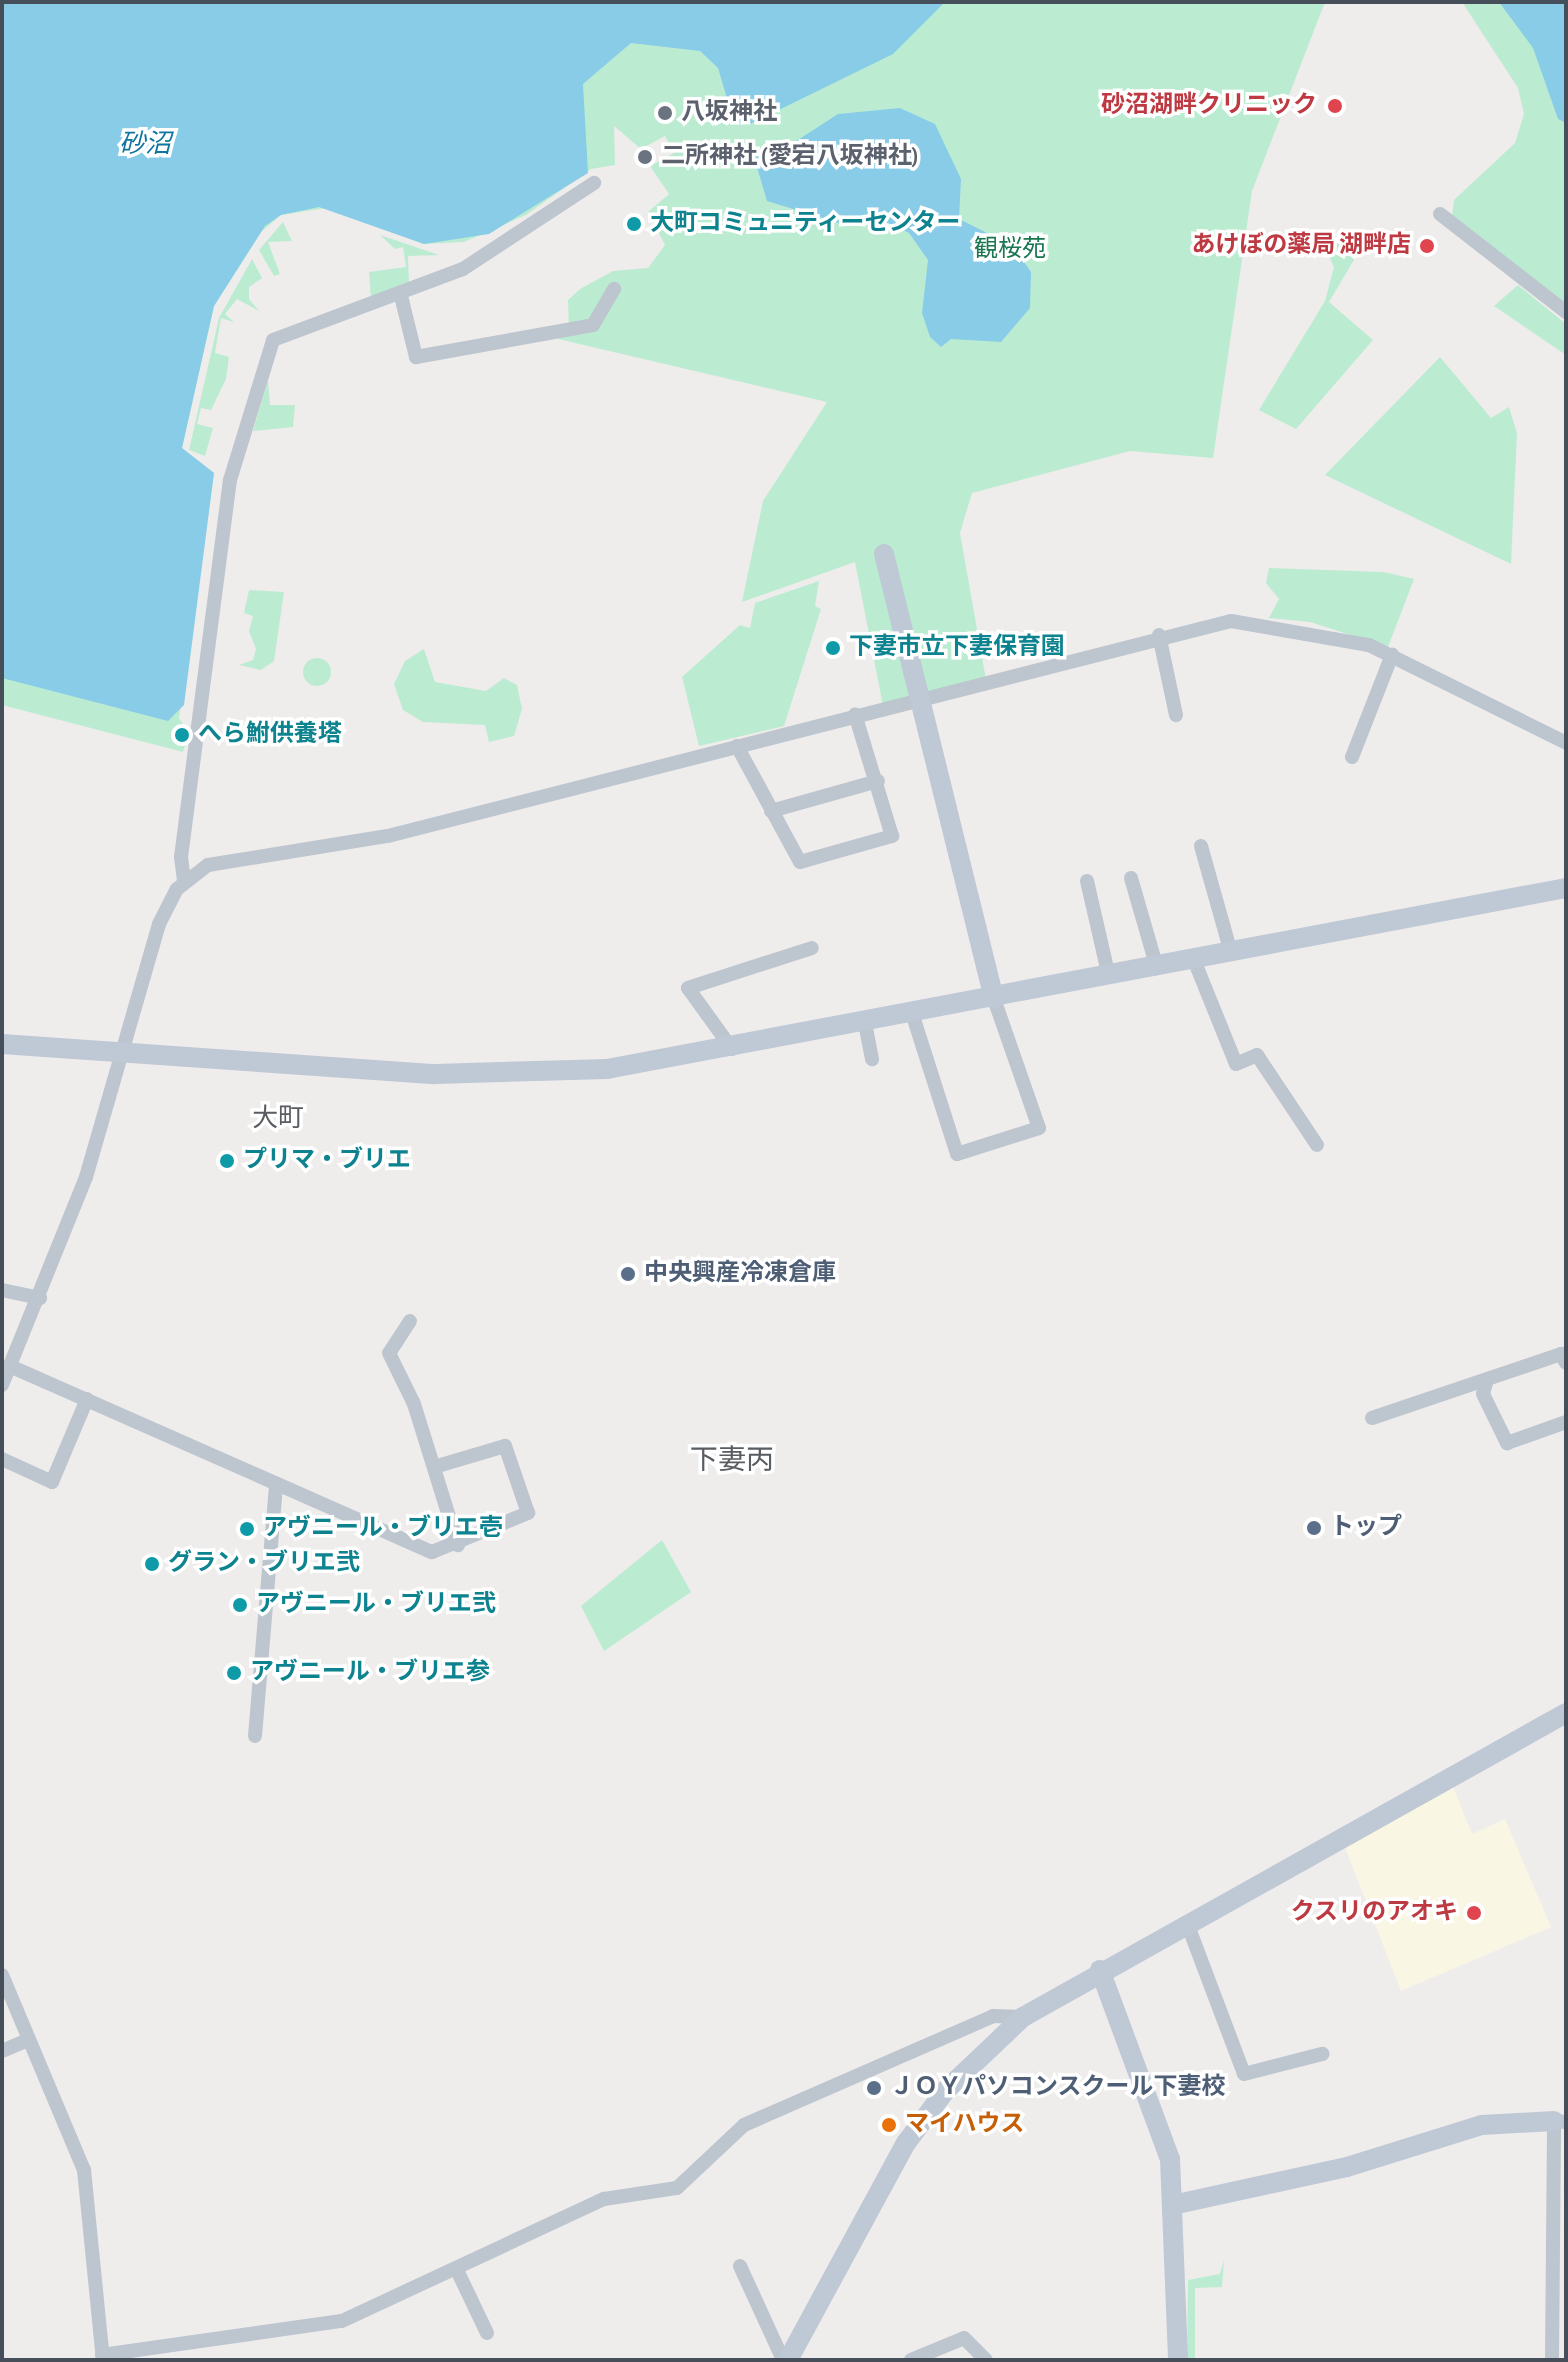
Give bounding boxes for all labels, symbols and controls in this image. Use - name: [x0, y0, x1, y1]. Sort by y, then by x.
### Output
- place label: 砂沼湖畔クリニック: [1101, 92, 1317, 120]
- marker: 砂沼湖畔クリニック: [1324, 95, 1346, 117]
- place label: 八坂神社: [681, 99, 777, 127]
- marker: 八坂神社: [656, 104, 674, 122]
- water label: 砂沼: [119, 129, 171, 161]
- place label: 二所神社 (愛宕八坂神社): [661, 143, 919, 171]
- marker: 二所神社 (愛宕八坂神社): [636, 148, 654, 166]
- place label: 大町コミュニティーセンター: [650, 210, 962, 238]
- marker: 大町コミュニティーセンター: [625, 215, 643, 233]
- place label: あけぼの薬局 湖畔店: [1191, 232, 1411, 260]
- park label: 観桜苑: [974, 236, 1046, 264]
- marker: あけぼの薬局 湖畔店: [1418, 237, 1436, 255]
- place label: 下妻市立下妻保育園: [849, 634, 1065, 662]
- marker: 下妻市立下妻保育園: [824, 639, 842, 657]
- place label: へら鮒供養塔: [198, 721, 342, 749]
- marker: へら鮒供養塔: [173, 726, 191, 744]
- district label: 大町: [252, 1103, 304, 1135]
- place label: プリマ・ブリエ: [243, 1147, 411, 1175]
- marker: プリマ・ブリエ: [218, 1152, 236, 1170]
- place label: 中央興産冷凍倉庫: [644, 1260, 836, 1288]
- marker: 中央興産冷凍倉庫: [619, 1265, 637, 1283]
- district label: 下妻丙: [690, 1444, 774, 1478]
- place label: トップ: [1330, 1514, 1402, 1542]
- place label: アヴニール・ブリエ壱: [263, 1515, 503, 1543]
- marker: トップ: [1305, 1519, 1323, 1537]
- marker: アヴニール・ブリエ壱: [238, 1520, 256, 1538]
- place label: グラン・ブリエ弐: [168, 1550, 360, 1578]
- marker: グラン・ブリエ弐: [143, 1555, 161, 1573]
- place label: アヴニール・ブリエ弐: [256, 1591, 496, 1619]
- marker: アヴニール・ブリエ弐: [231, 1596, 249, 1614]
- place label: アヴニール・ブリエ参: [250, 1659, 490, 1687]
- marker: アヴニール・ブリエ参: [225, 1664, 243, 1682]
- place label: クスリのアオキ: [1290, 1899, 1458, 1927]
- marker: クスリのアオキ: [1465, 1904, 1483, 1922]
- place label: ＪＯＹパソコンスクール下妻校: [890, 2074, 1226, 2102]
- marker: ＪＯＹパソコンスクール下妻校: [865, 2079, 883, 2097]
- place label: マイハウス: [905, 2111, 1025, 2139]
- marker: マイハウス: [880, 2116, 898, 2134]

